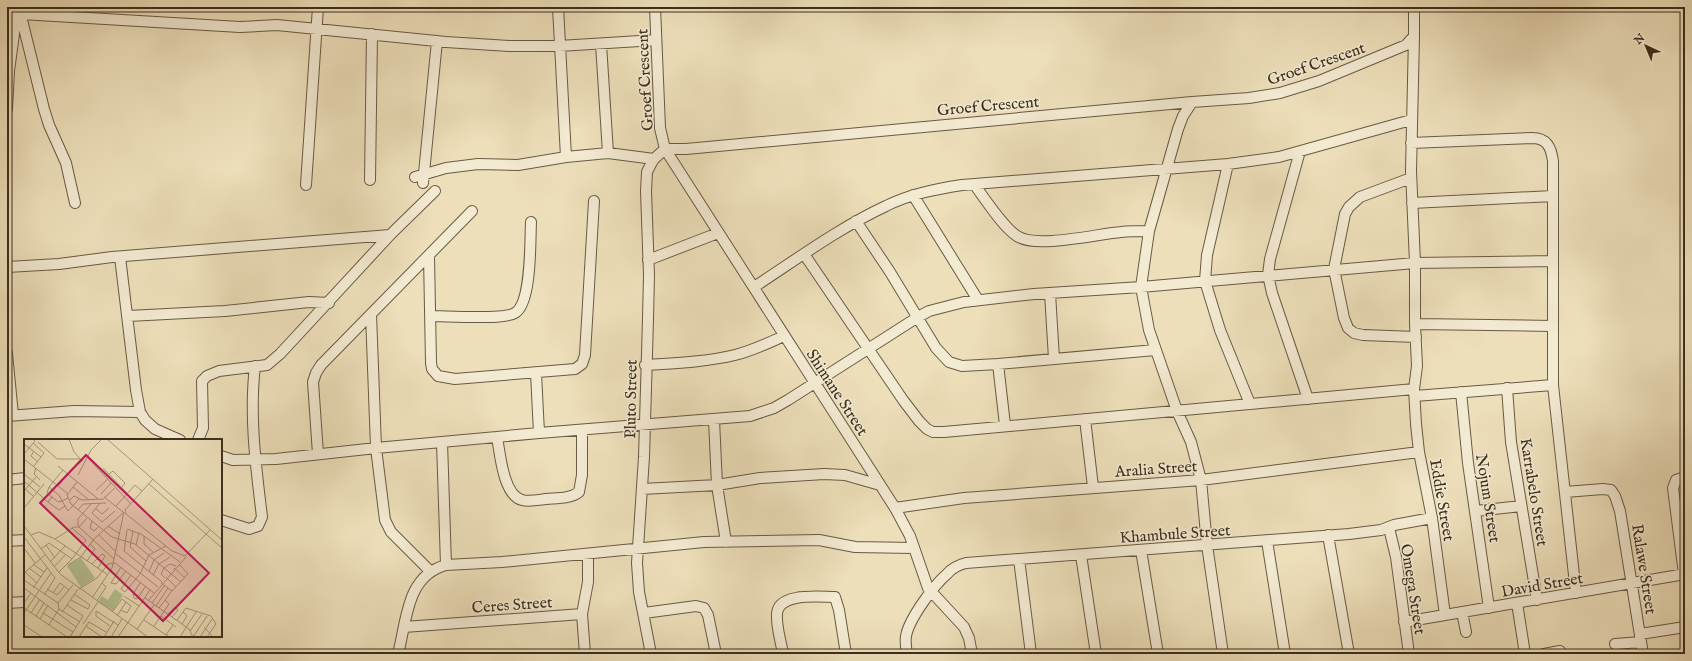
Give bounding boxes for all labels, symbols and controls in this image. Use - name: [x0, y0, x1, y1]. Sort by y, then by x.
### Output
- north arrow: [1626, 26, 1666, 66]
- street label: Groef Crescent: [633, 28, 659, 131]
- text: N: [1631, 31, 1648, 49]
- street label: Groef Crescent: [1265, 39, 1369, 91]
- street label: Groef Crescent: [936, 93, 1040, 121]
- street label: Shimane Street: [801, 346, 872, 441]
- street label: Pluto Street: [621, 359, 643, 439]
- street label: Karrabelo Street: [1515, 437, 1552, 548]
- inset map: [24, 439, 222, 637]
- street label: Nojum Street: [1470, 452, 1504, 545]
- street label: Aralia Street: [1113, 457, 1198, 483]
- street label: Eddie Street: [1424, 458, 1458, 543]
- street label: Khambule Street: [1119, 521, 1232, 549]
- street label: Ralawe Street: [1626, 523, 1660, 616]
- street label: Omega Street: [1395, 542, 1429, 637]
- street label: David Street: [1500, 569, 1585, 603]
- street label: Ceres Street: [471, 593, 554, 619]

